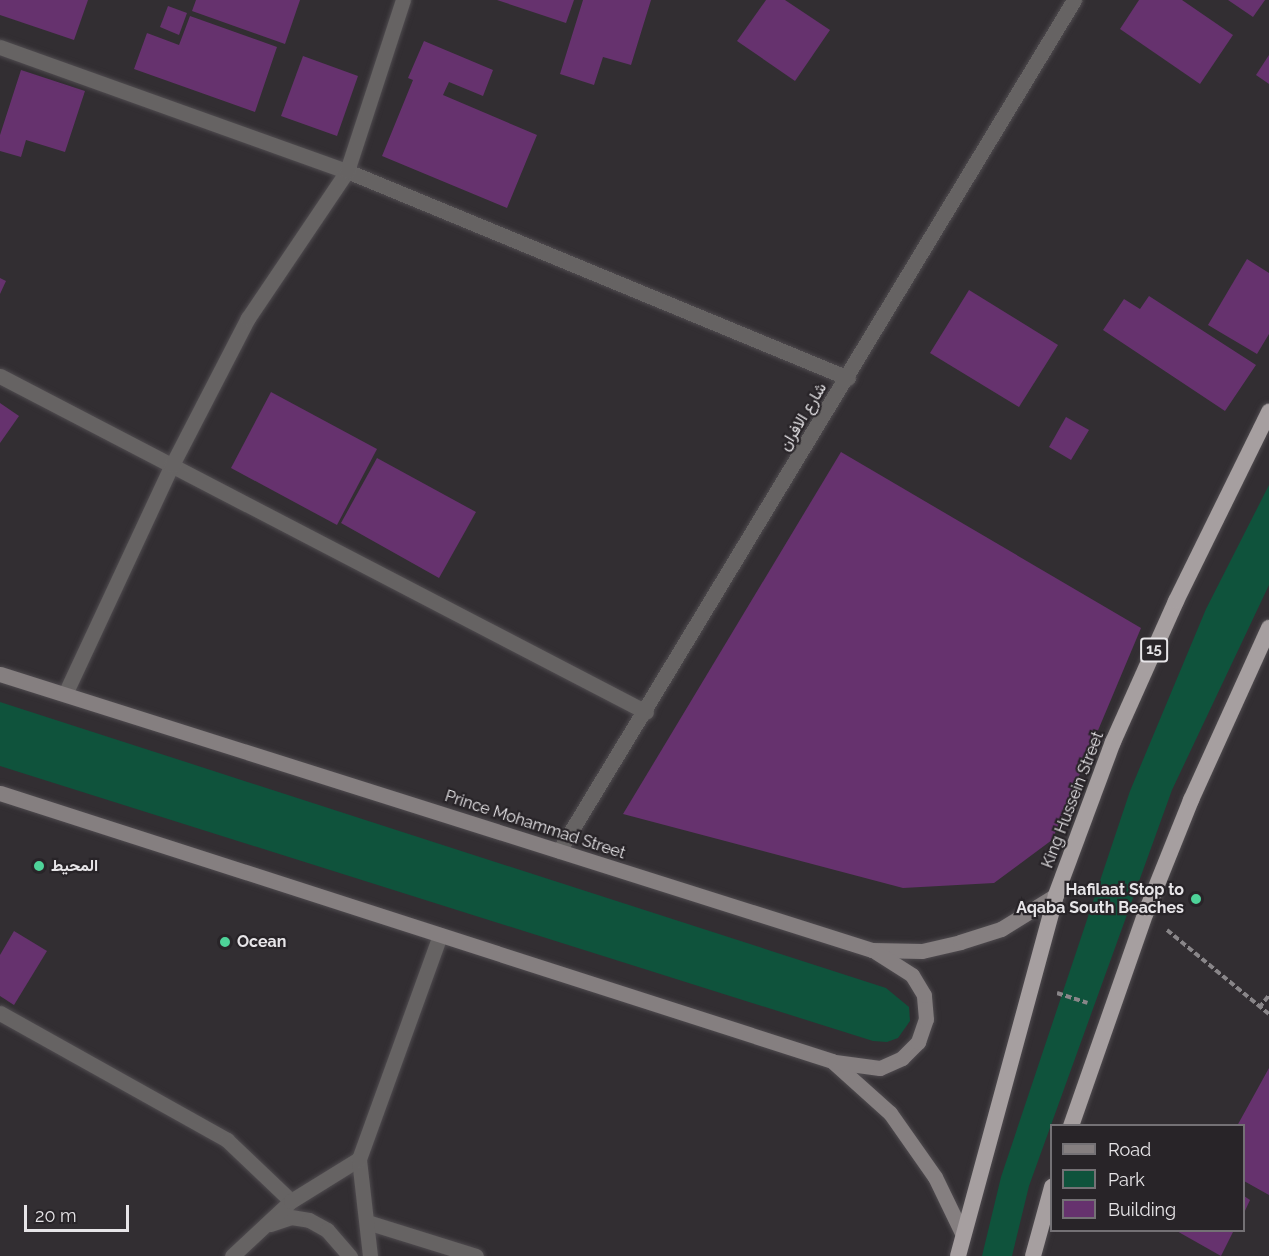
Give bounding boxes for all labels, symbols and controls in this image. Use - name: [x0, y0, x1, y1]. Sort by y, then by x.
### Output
- street label: شارع الافران: [775, 379, 831, 455]
- road number: 15: [1139, 638, 1169, 662]
- street label: King Hussein Street: [1038, 729, 1108, 871]
- street label: Prince Mohammad Street: [442, 787, 628, 863]
- place label: المحيط: [51, 856, 98, 876]
- marker: المحيط: [32, 859, 46, 873]
- place label: Hafilaat Stop to Aqaba South Beaches: [1016, 880, 1184, 918]
- marker: Hafilaat Stop to Aqaba South Beaches: [1189, 892, 1203, 906]
- place label: Ocean: [237, 932, 286, 952]
- marker: Ocean: [218, 935, 232, 949]
- legend: [1050, 1124, 1245, 1232]
- text: Road: [1108, 1139, 1151, 1160]
- text: Park: [1108, 1169, 1145, 1190]
- scale bar: [27, 1193, 132, 1231]
- text: Building: [1108, 1199, 1176, 1220]
- text: 20 m: [35, 1205, 77, 1226]

